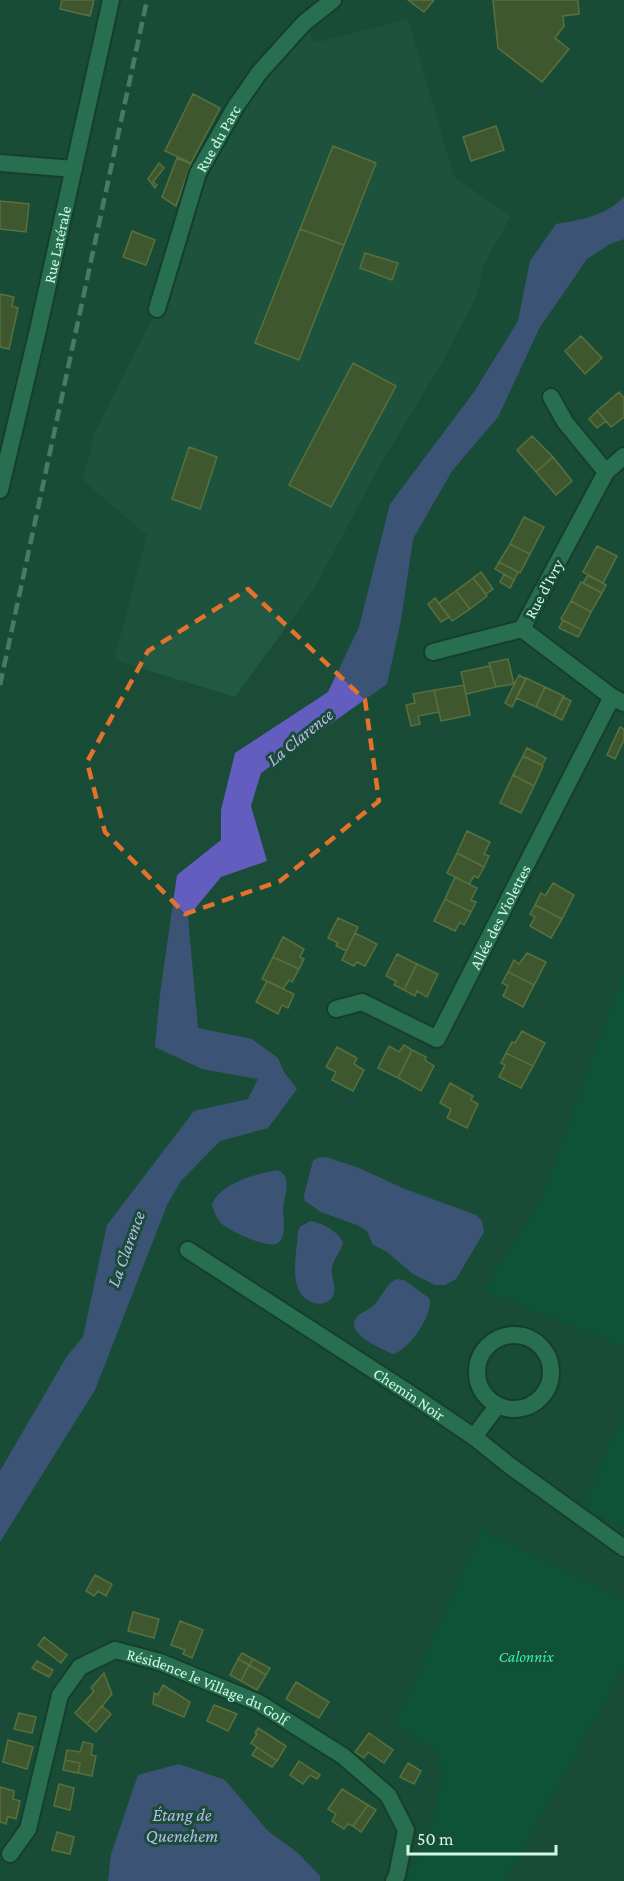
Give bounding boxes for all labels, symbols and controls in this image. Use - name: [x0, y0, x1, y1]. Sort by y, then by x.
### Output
- street label: Rue du Parc: [192, 101, 244, 175]
- street label: Rue Latérale: [40, 204, 74, 285]
- street label: Rue d'Ivry: [521, 556, 568, 622]
- water label: La Clarence: [263, 704, 337, 770]
- street label: Allée des Violettes: [466, 861, 533, 972]
- water label: La Clarence: [103, 1208, 149, 1290]
- street label: Chemin Noir: [371, 1364, 449, 1424]
- street label: Résidence le Village du Golf: [125, 1645, 293, 1729]
- park label: Calonnix: [498, 1648, 554, 1665]
- water label: Étang de Quenehem: [146, 1805, 218, 1846]
- scale bar: [408, 1818, 556, 1856]
- text: 50 m: [417, 1829, 454, 1849]

